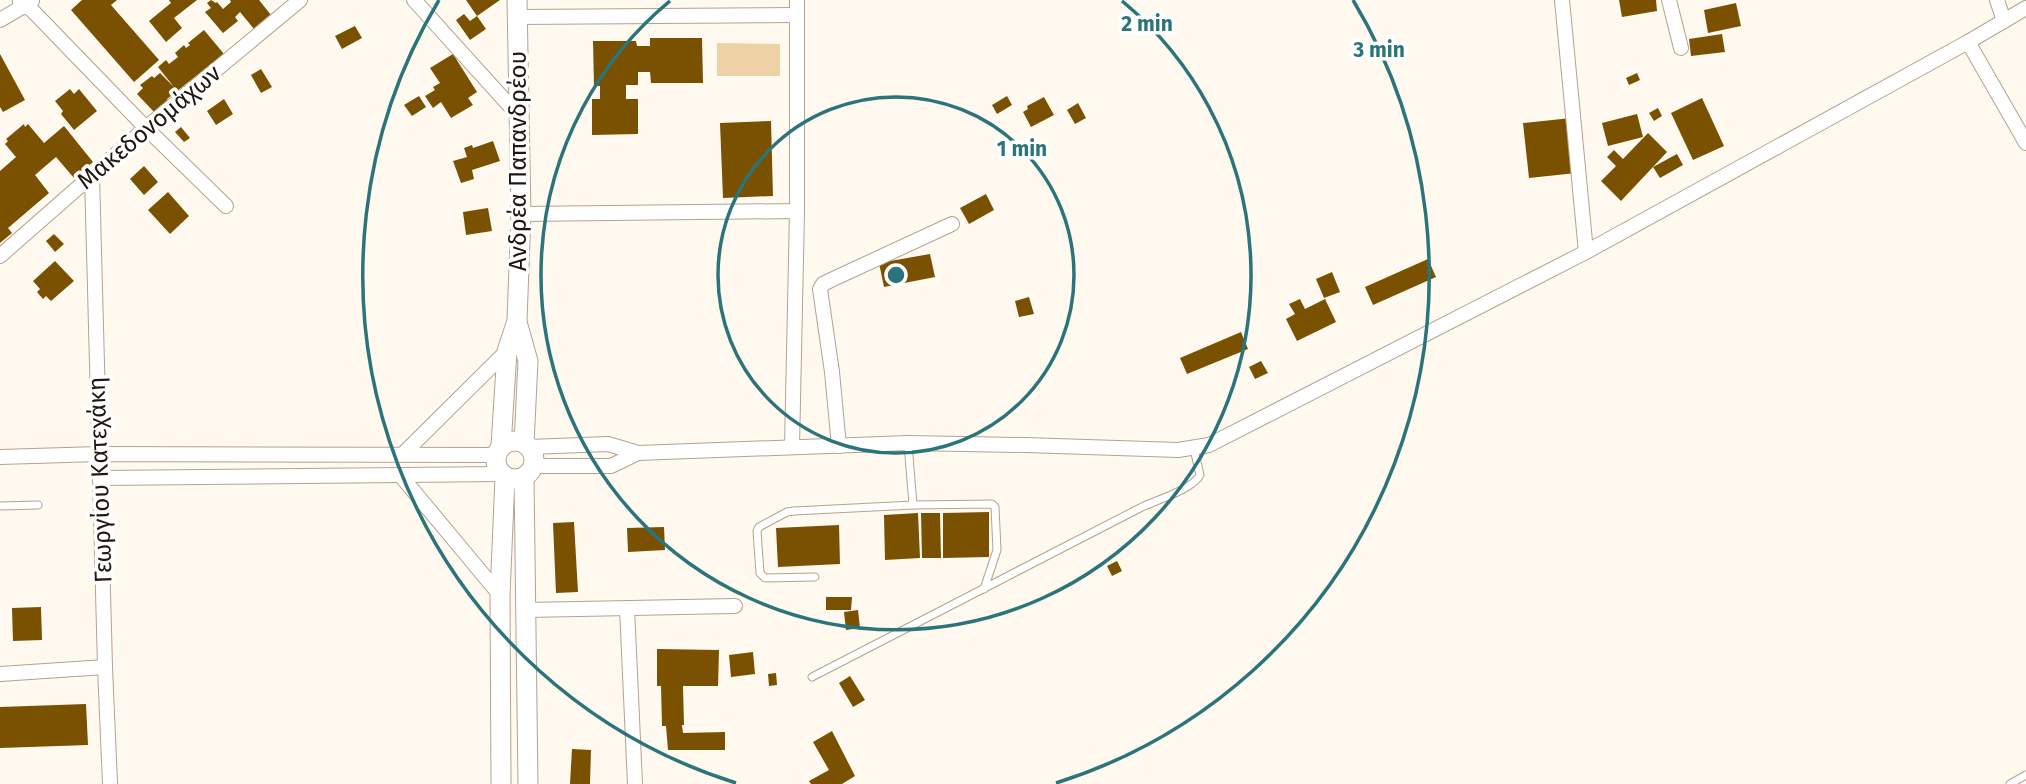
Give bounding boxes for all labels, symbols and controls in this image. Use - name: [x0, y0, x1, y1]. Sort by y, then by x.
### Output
- text: 2 min: [1121, 11, 1173, 37]
- text: 3 min: [1352, 37, 1405, 63]
- street label: Ανδρέα Παπανδρέου: [504, 51, 532, 271]
- street label: Μακεδονομάχων: [72, 59, 227, 195]
- text: 1 min: [997, 136, 1047, 162]
- centre of rings: [884, 263, 908, 287]
- street label: Γεωργίου Κατεχάκη: [82, 376, 118, 584]

